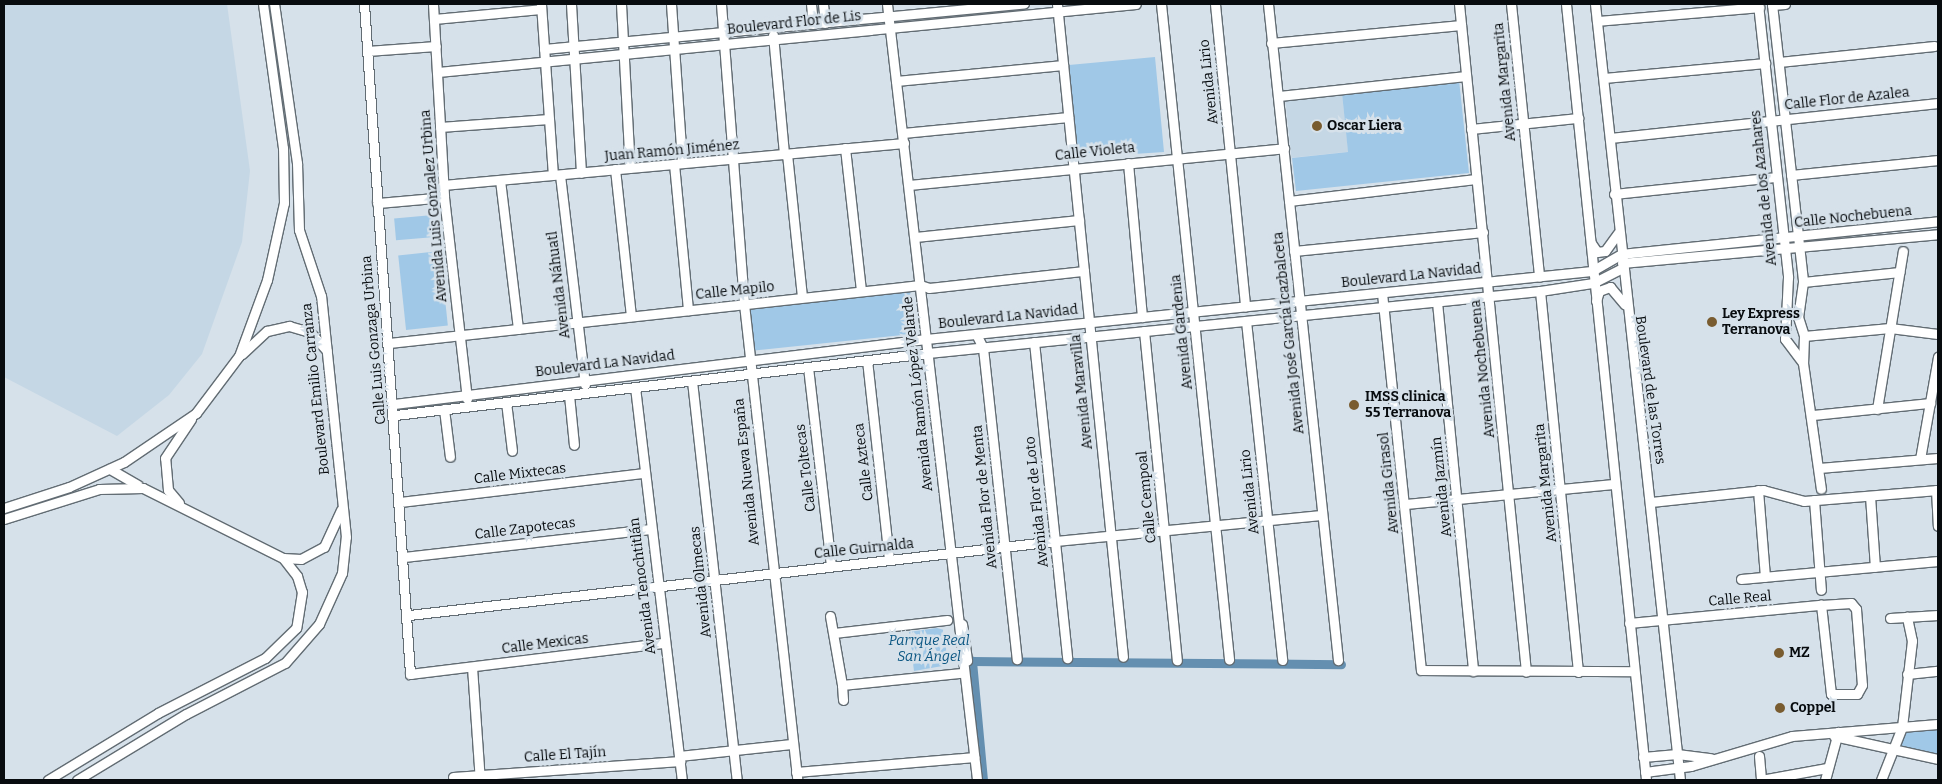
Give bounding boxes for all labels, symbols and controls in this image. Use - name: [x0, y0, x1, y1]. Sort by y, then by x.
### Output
- street label: Boulevard Flor de Lis: [726, 8, 862, 38]
- street label: Avenida Margarita: [1490, 22, 1520, 142]
- street label: Avenida Lirio: [1196, 39, 1222, 125]
- street label: Calle Flor de Azalea: [1784, 84, 1910, 114]
- street label: Avenida Luis Gonzalez Urbina: [417, 109, 451, 303]
- street label: Avenida de los Azahares: [1747, 109, 1781, 267]
- place label: Oscar Liera: [1327, 118, 1402, 134]
- marker: Oscar Liera: [1311, 120, 1323, 132]
- street label: Juan Ramón Jiménez: [604, 137, 740, 165]
- street label: Calle Violeta: [1054, 139, 1136, 165]
- street label: Calle Nochebuena: [1793, 202, 1913, 232]
- street label: Avenida Náhuatl: [544, 230, 574, 340]
- street label: Avenida José García Icazbalceta: [1270, 231, 1308, 435]
- street label: Calle Luis Gonzaga Urbina: [358, 255, 390, 425]
- street label: Boulevard La Navidad: [1340, 260, 1482, 292]
- street label: Avenida Gardenia: [1168, 274, 1196, 390]
- street label: Calle Mapilo: [695, 278, 775, 304]
- street label: Avenida Ramón López Velarde: [899, 296, 937, 492]
- street label: Avenida Nochebuena: [1467, 299, 1499, 439]
- street label: Boulevard La Navidad: [937, 301, 1079, 333]
- street label: Boulevard Emilio Carranza: [299, 302, 333, 476]
- place label: Ley Express Terranova: [1722, 306, 1800, 338]
- street label: Boulevard de las Torres: [1631, 314, 1669, 466]
- marker: Ley Express Terranova: [1706, 316, 1718, 328]
- street label: Avenida Maravilla: [1068, 334, 1096, 450]
- street label: Boulevard La Navidad: [534, 347, 676, 381]
- place label: IMSS clinica 55 Terranova: [1365, 389, 1451, 422]
- street label: Avenida Nueva España: [731, 398, 763, 546]
- marker: IMSS clinica 55 Terranova: [1347, 398, 1361, 412]
- street label: Calle Azteca: [851, 422, 877, 502]
- street label: Calle Toltecas: [792, 423, 820, 513]
- street label: Avenida Margarita: [1531, 423, 1561, 543]
- street label: Avenida Flor de Menta: [969, 424, 1001, 570]
- street label: Avenida Girasol: [1375, 431, 1403, 535]
- street label: Avenida Flor de Loto: [1022, 436, 1052, 568]
- street label: Avenida Jazmín: [1428, 436, 1456, 538]
- street label: Avenida Lirio: [1237, 449, 1263, 535]
- street label: Calle Cempoal: [1134, 450, 1160, 544]
- street label: Calle Mixtecas: [473, 460, 567, 488]
- street label: Calle Zapotecas: [474, 514, 576, 544]
- street label: Avenida Tenochtitlán: [626, 517, 660, 655]
- street label: Avenida Olmecas: [687, 525, 715, 639]
- street label: Calle Guirnalda: [813, 535, 915, 563]
- street label: Calle Real: [1708, 588, 1772, 610]
- street label: Calle Mexicas: [501, 630, 589, 658]
- park label: Parrque Real San Ángel: [888, 633, 970, 666]
- place label: MZ: [1789, 645, 1810, 661]
- marker: MZ: [1773, 647, 1785, 659]
- place label: Coppel: [1790, 700, 1836, 716]
- marker: Coppel: [1774, 702, 1786, 714]
- street label: Calle El Tajín: [523, 744, 607, 766]

